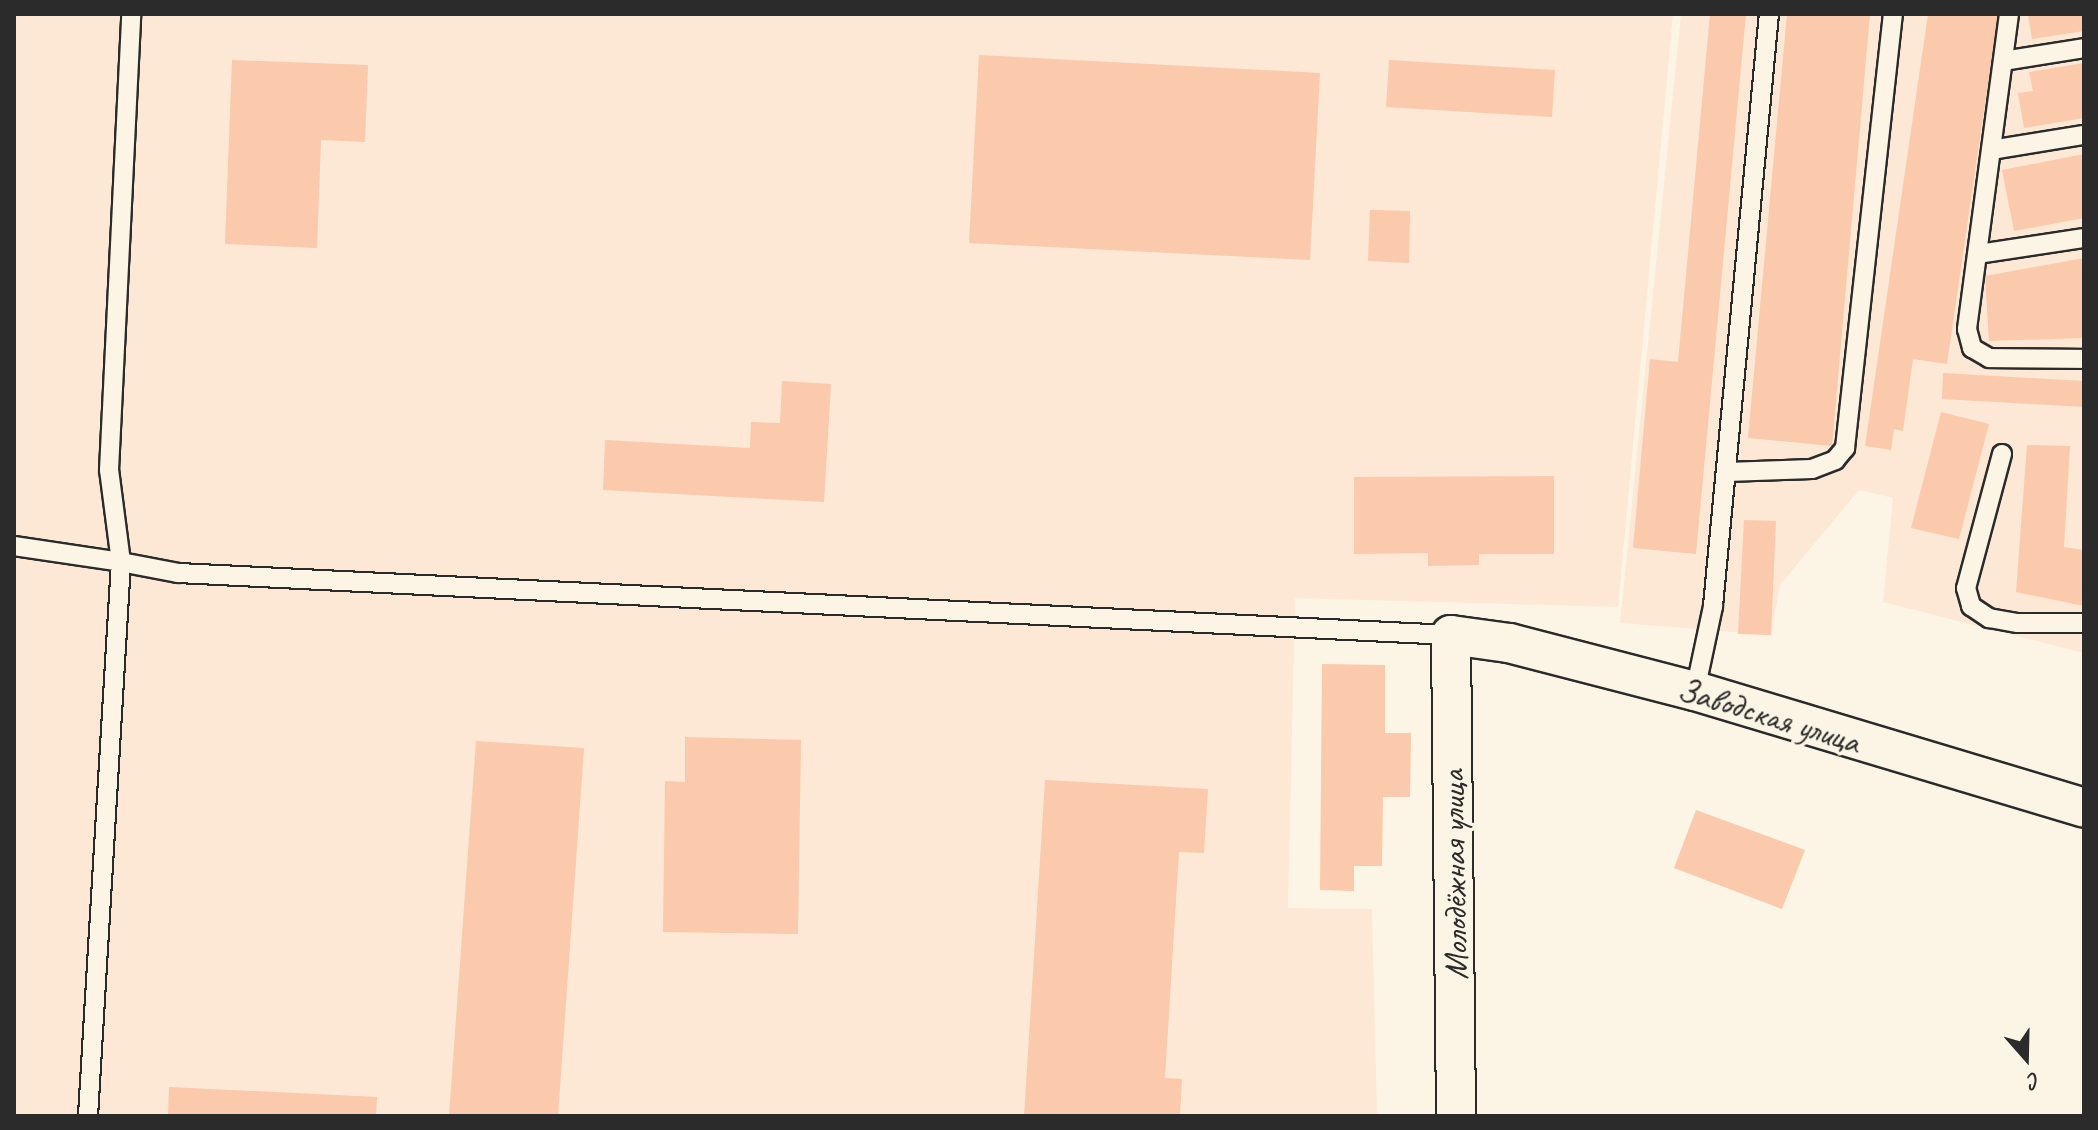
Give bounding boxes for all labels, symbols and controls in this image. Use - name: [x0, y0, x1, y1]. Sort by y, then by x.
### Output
- street label: Заводская улица: [1671, 667, 1867, 763]
- street label: Молодёжная улица: [1432, 769, 1476, 981]
- north arrow: [1986, 1018, 2066, 1098]
- text: С: [2024, 1066, 2044, 1096]

